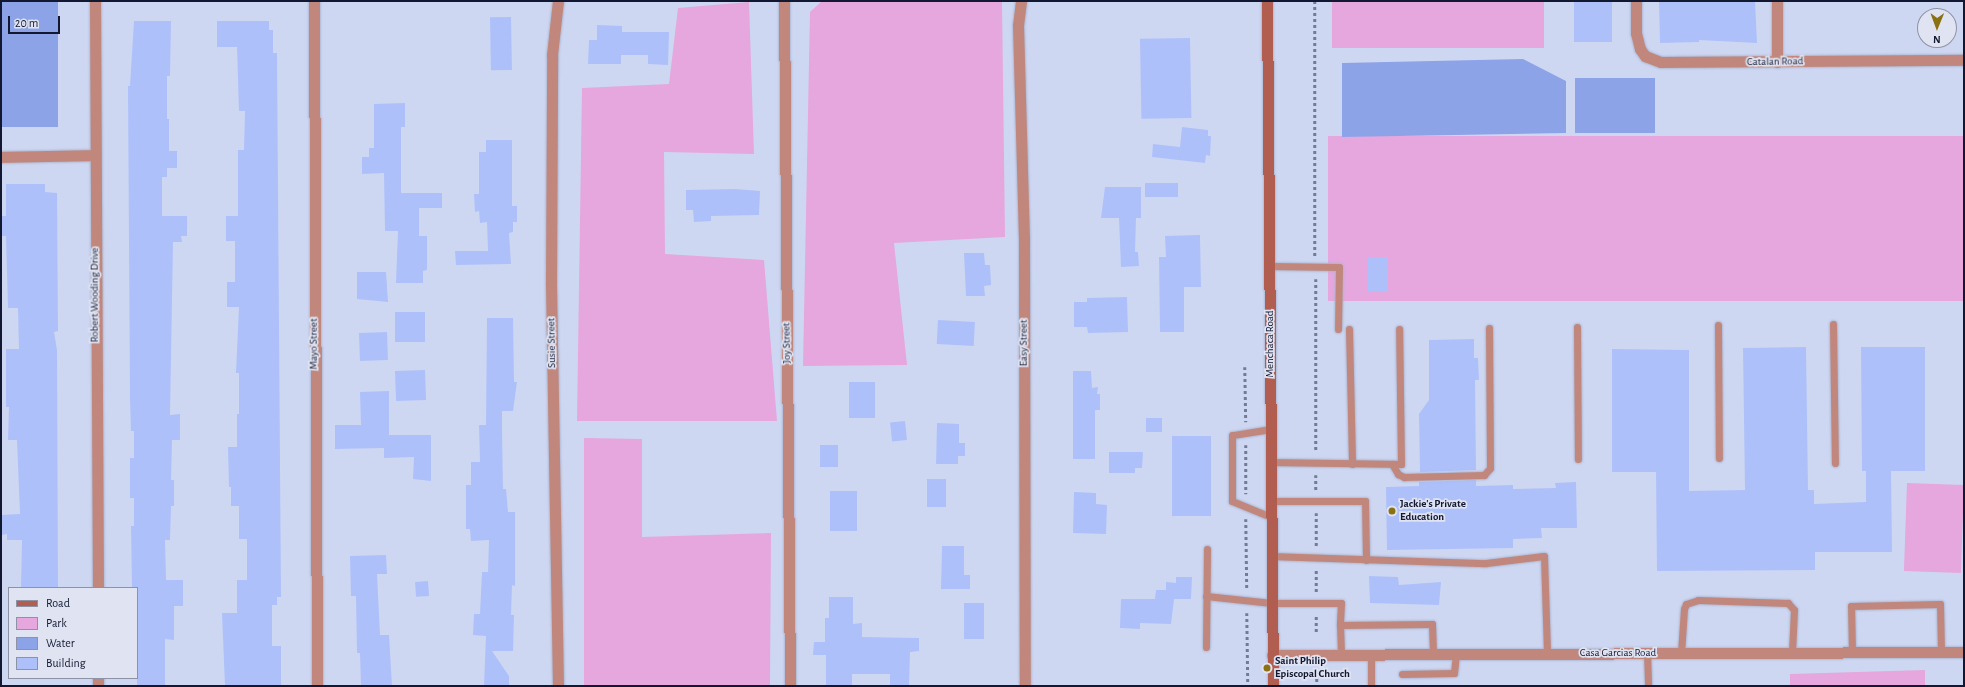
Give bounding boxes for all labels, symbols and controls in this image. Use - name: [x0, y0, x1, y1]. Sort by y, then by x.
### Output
- scale bar: [10, 8, 62, 34]
- north arrow: [1917, 8, 1957, 48]
- text: 20 m: [15, 17, 38, 29]
- text: N: [1933, 34, 1941, 45]
- street label: Catalan Road: [1747, 55, 1803, 69]
- street label: Robert Wooding Drive: [88, 248, 102, 342]
- street label: Menchaca Road: [1263, 310, 1277, 378]
- street label: Mayo Street: [307, 318, 321, 370]
- street label: Susie Street: [545, 318, 559, 368]
- street label: Easy Street: [1017, 320, 1031, 366]
- street label: Joy Street: [780, 322, 794, 364]
- place label: Jackie's Private Education: [1400, 498, 1466, 524]
- marker: Jackie's Private Education: [1387, 506, 1397, 516]
- legend: [8, 587, 138, 679]
- text: Road: [46, 597, 70, 609]
- text: Park: [46, 617, 67, 629]
- text: Water: [46, 637, 75, 649]
- street label: Casa Garcias Road: [1580, 646, 1656, 660]
- place label: Saint Philip Episcopal Church: [1275, 655, 1350, 681]
- text: Building: [46, 657, 86, 669]
- marker: Saint Philip Episcopal Church: [1262, 663, 1272, 673]

